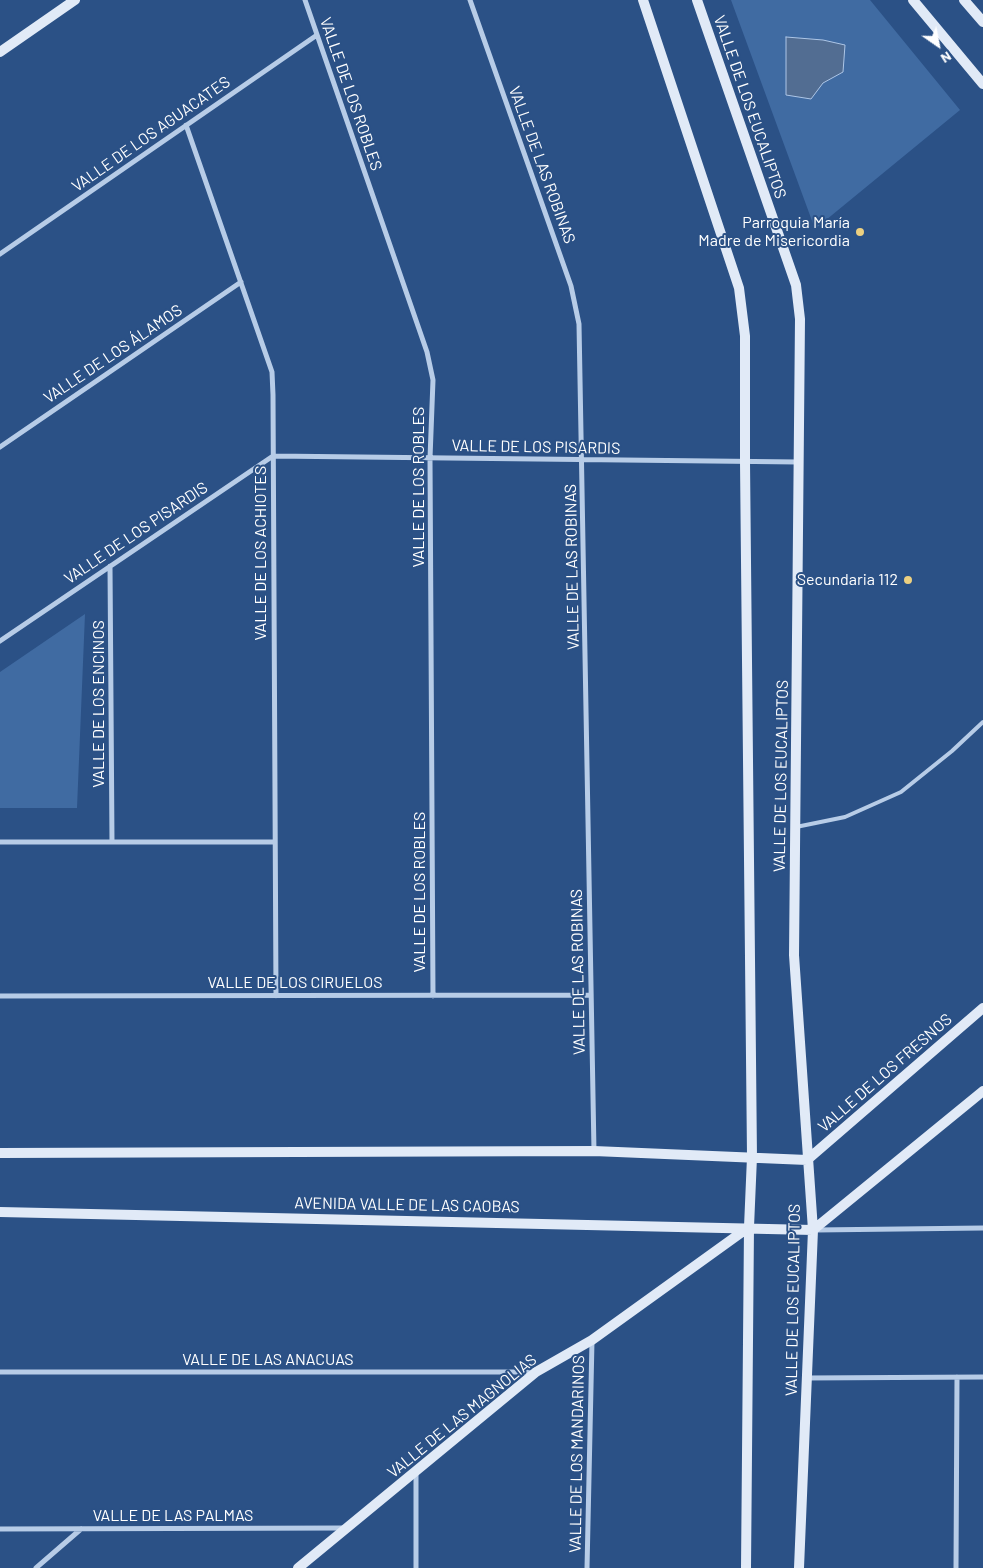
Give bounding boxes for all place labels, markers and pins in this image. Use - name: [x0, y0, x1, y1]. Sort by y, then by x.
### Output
- place label: Parroquia María Madre de Misericordia: [698, 213, 850, 251]
- marker: Parroquia María Madre de Misericordia: [854, 226, 866, 238]
- place label: Secundaria 112: [797, 570, 898, 590]
- marker: Secundaria 112: [902, 574, 914, 586]

